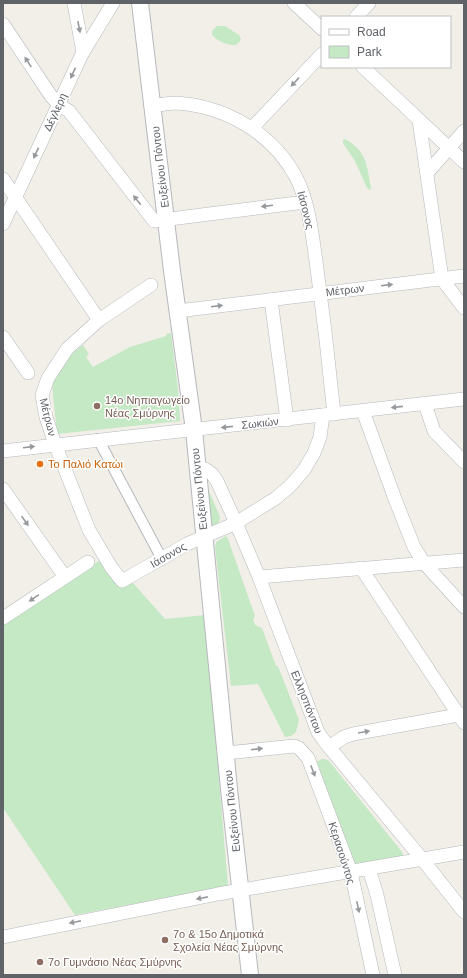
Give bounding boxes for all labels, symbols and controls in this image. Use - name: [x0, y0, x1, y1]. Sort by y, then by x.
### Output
- legend: [321, 16, 451, 68]
- one-way arrow: [76, 21, 82, 34]
- text: Road: [357, 25, 386, 39]
- text: Park: [357, 45, 383, 59]
- one-way arrow: [25, 56, 32, 68]
- one-way arrow: [70, 68, 76, 79]
- one-way arrow: [291, 77, 300, 87]
- street label: Δέγλερη: [41, 91, 69, 133]
- street label: Ευξείνου Πόντου: [149, 125, 171, 209]
- one-way arrow: [33, 147, 39, 159]
- street label: Ιάσονος: [295, 190, 317, 230]
- one-way arrow: [133, 194, 142, 205]
- one-way arrow: [261, 203, 273, 209]
- street label: Μέτρων: [325, 282, 365, 298]
- one-way arrow: [381, 282, 393, 288]
- one-way arrow: [211, 303, 223, 310]
- place label: 14ο Νηπιαγωγείο Νέας Σμύρνης: [105, 394, 190, 419]
- street label: Μέτρων: [37, 397, 59, 438]
- marker: 14ο Νηπιαγωγείο Νέας Σμύρνης: [92, 401, 102, 411]
- one-way arrow: [391, 404, 404, 411]
- street label: Σωκιών: [241, 415, 280, 431]
- one-way arrow: [221, 423, 233, 430]
- one-way arrow: [23, 444, 35, 451]
- street label: Ευξείνου Πόντου: [189, 447, 209, 531]
- place label: Το Παλιό Κατώι: [48, 458, 123, 470]
- marker: Το Παλιό Κατώι: [35, 459, 45, 469]
- one-way arrow: [21, 516, 29, 527]
- street label: Ιάσονος: [148, 540, 188, 570]
- one-way arrow: [29, 594, 39, 602]
- street label: Ελλησπόντου: [289, 669, 325, 735]
- one-way arrow: [358, 728, 370, 734]
- one-way arrow: [251, 746, 263, 752]
- one-way arrow: [310, 766, 316, 778]
- street label: Ευξείνου Πόντου: [222, 769, 242, 853]
- street label: Κερασούντος: [326, 820, 358, 886]
- one-way arrow: [196, 895, 208, 901]
- one-way arrow: [356, 901, 362, 914]
- one-way arrow: [68, 920, 81, 926]
- place label: 7ο & 15ο Δημοτικά Σχολεία Νέας Σμύρνης: [173, 928, 283, 953]
- marker: 7ο & 15ο Δημοτικά Σχολεία Νέας Σμύρνης: [160, 935, 170, 945]
- place label: 7ο Γυμνάσιο Νέας Σμύρνης: [48, 956, 182, 968]
- marker: 7ο Γυμνάσιο Νέας Σμύρνης: [35, 957, 45, 967]

